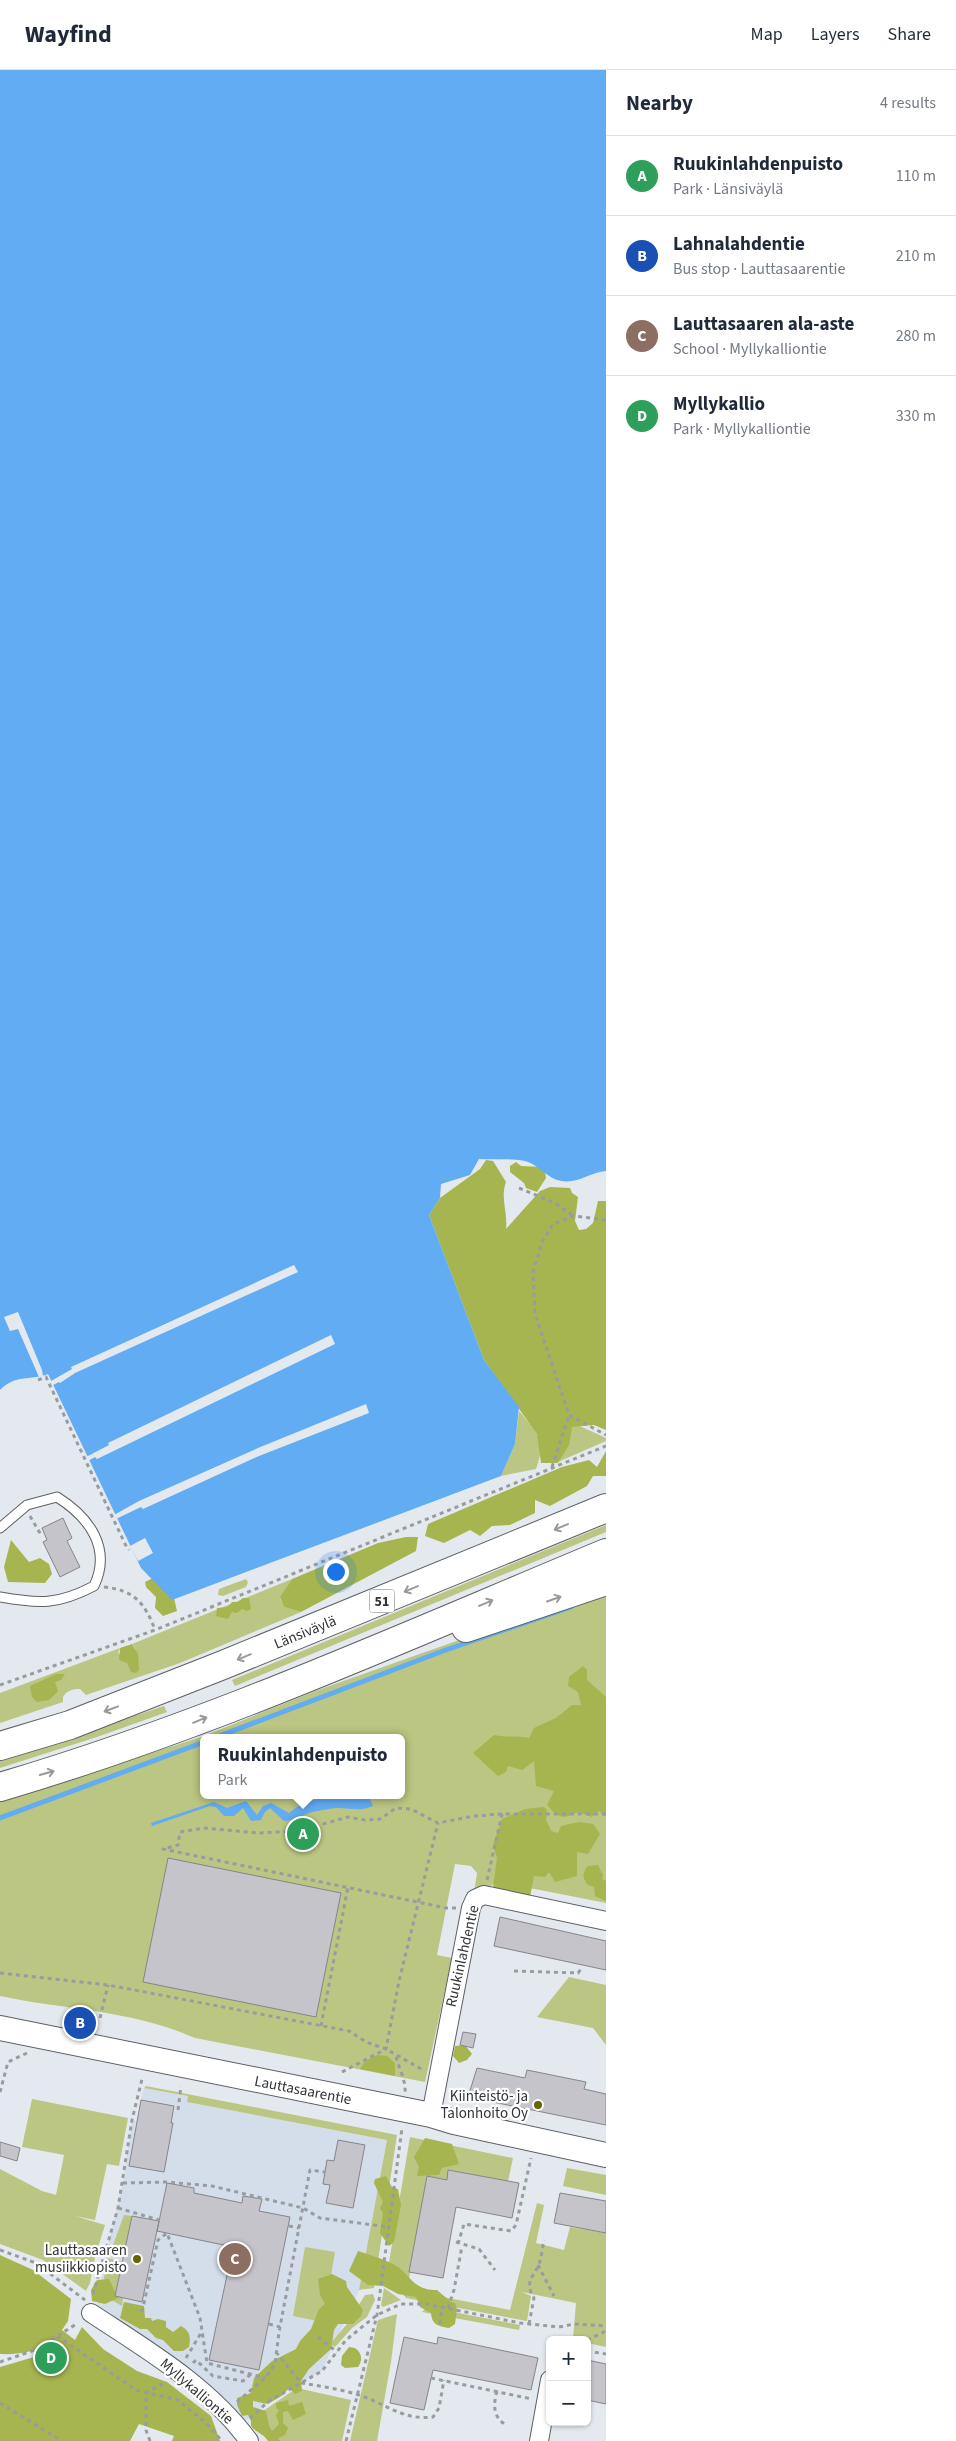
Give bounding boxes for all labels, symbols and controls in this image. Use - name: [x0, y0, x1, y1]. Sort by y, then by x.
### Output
- text: Wayfind: [25, 17, 112, 52]
- text: Map: [751, 22, 783, 47]
- text: Layers: [811, 22, 860, 47]
- text: Share: [888, 22, 931, 47]
- text: Nearby: [626, 88, 693, 118]
- text: 4 results: [880, 92, 936, 114]
- text: Ruukinlahdenpuisto: [673, 151, 843, 178]
- text: A: [637, 165, 647, 187]
- text: 110 m: [896, 165, 936, 187]
- text: Park · Länsiväylä: [673, 178, 783, 200]
- text: Lahnalahdentie: [673, 231, 805, 258]
- text: B: [637, 245, 647, 267]
- text: 210 m: [896, 245, 936, 267]
- text: Bus stop · Lauttasaarentie: [673, 258, 845, 280]
- text: Lauttasaaren ala-aste: [673, 311, 854, 338]
- text: C: [637, 325, 647, 347]
- text: 280 m: [896, 325, 936, 347]
- text: School · Myllykalliontie: [673, 338, 827, 360]
- text: Myllykallio: [673, 391, 765, 418]
- text: D: [637, 405, 647, 427]
- text: 330 m: [896, 405, 936, 427]
- text: Park · Myllykalliontie: [673, 418, 811, 440]
- one-way arrow: [554, 1522, 569, 1532]
- your location: [323, 1559, 349, 1585]
- one-way arrow: [404, 1585, 419, 1595]
- road number: 51: [370, 1590, 394, 1612]
- one-way arrow: [545, 1594, 561, 1603]
- one-way arrow: [478, 1597, 493, 1607]
- street label: Länsiväylä: [271, 1610, 340, 1655]
- one-way arrow: [237, 1653, 252, 1662]
- one-way arrow: [104, 1705, 119, 1714]
- one-way arrow: [192, 1714, 207, 1724]
- popup: [200, 1734, 405, 1799]
- text: Ruukinlahdenpuisto: [217, 1742, 388, 1769]
- one-way arrow: [38, 1768, 54, 1778]
- text: Park: [217, 1769, 247, 1791]
- pin: A: [287, 1815, 319, 1853]
- street label: Ruukinlahdentie: [441, 1903, 484, 2009]
- pin: B: [64, 2004, 96, 2042]
- street label: Lauttasaarentie: [253, 2071, 353, 2110]
- place label: Kiinteistö- ja Talonhoito Oy: [440, 2086, 528, 2124]
- marker: Kiinteistö- ja Talonhoito Oy: [532, 2099, 544, 2111]
- place label: Lauttasaaren musiikkiopisto: [35, 2240, 127, 2278]
- pin: C: [219, 2240, 251, 2278]
- marker: Lauttasaaren musiikkiopisto: [131, 2253, 143, 2265]
- map controls: [546, 2336, 591, 2426]
- button: +: [546, 2336, 591, 2381]
- pin: D: [35, 2339, 67, 2377]
- street label: Myllykalliontie: [155, 2354, 238, 2429]
- button: −: [546, 2381, 591, 2426]

